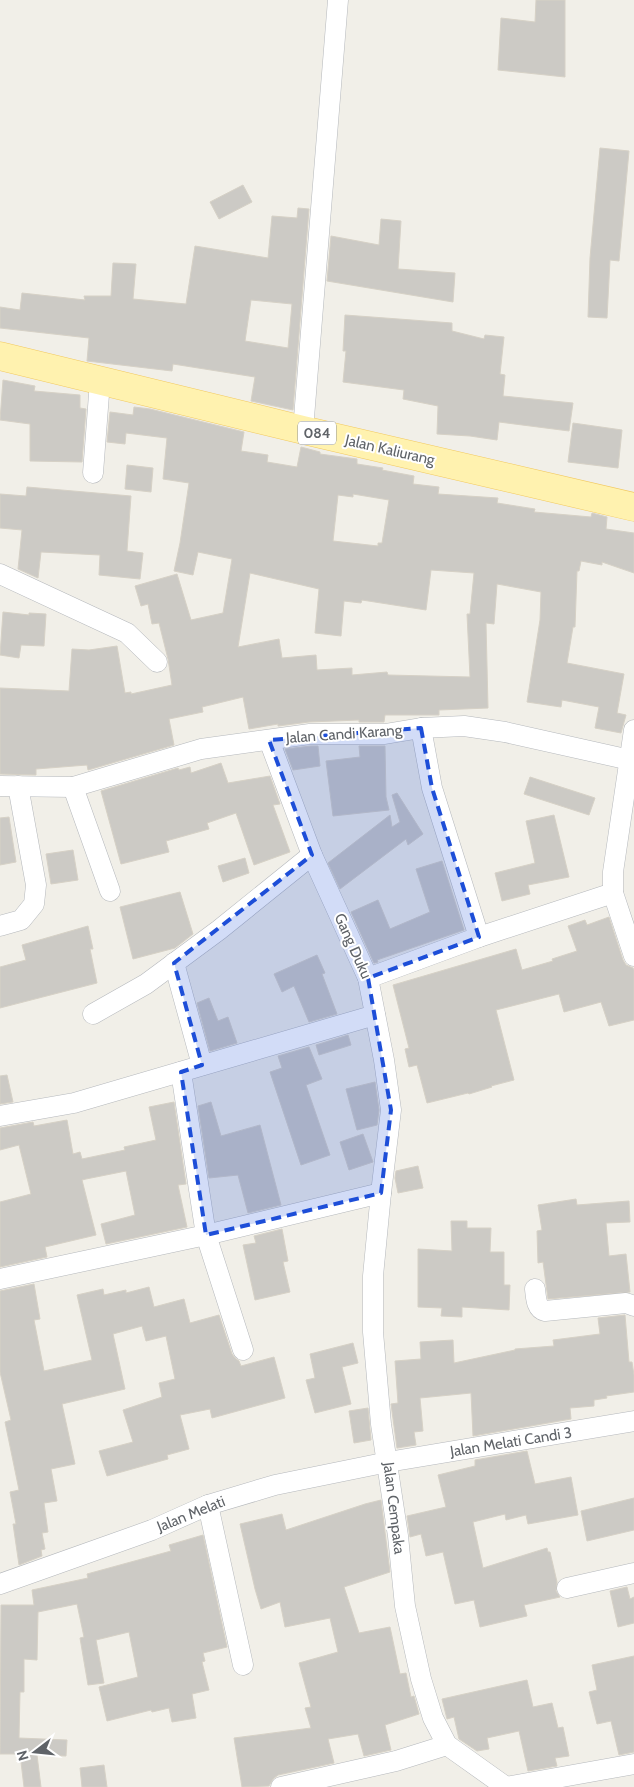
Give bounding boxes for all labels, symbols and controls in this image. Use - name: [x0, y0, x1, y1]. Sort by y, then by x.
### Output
- road number: 084: [298, 422, 336, 444]
- street label: Jalan Kaliurang: [342, 431, 437, 469]
- street label: Jalan Candi Karang: [284, 721, 403, 747]
- street label: Gang Duku: [331, 910, 375, 982]
- street label: Jalan Melati Candi 3: [448, 1423, 573, 1461]
- street label: Jalan Cempaka: [379, 1460, 409, 1556]
- street label: Jalan Melati: [153, 1492, 228, 1536]
- north arrow: [10, 1727, 60, 1777]
- text: N: [12, 1748, 33, 1763]

